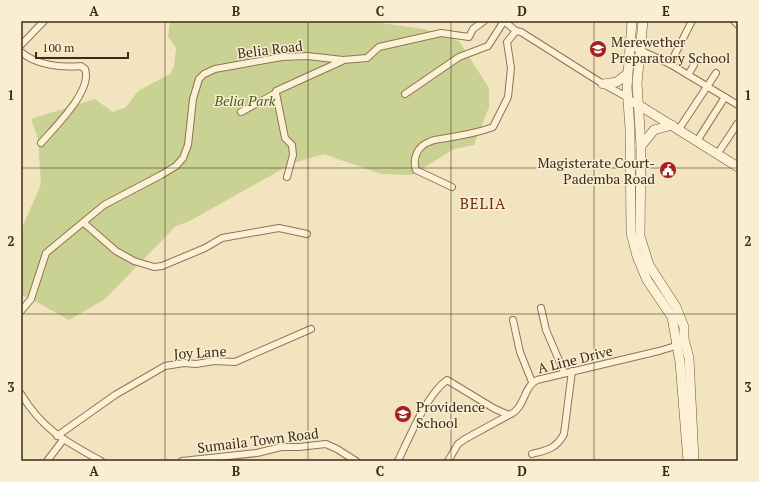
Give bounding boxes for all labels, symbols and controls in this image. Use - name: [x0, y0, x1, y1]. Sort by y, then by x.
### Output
- text: A: [89, 2, 99, 20]
- text: B: [232, 2, 240, 20]
- text: C: [376, 2, 384, 20]
- text: D: [517, 2, 527, 20]
- text: E: [662, 2, 670, 20]
- place label: Merewether Preparatory School: [611, 32, 730, 67]
- scale bar: [36, 34, 128, 60]
- street label: Belia Road: [236, 36, 304, 62]
- school or university icon: Merewether Preparatory School: [588, 39, 608, 59]
- text: 100 m: [42, 40, 75, 55]
- text: 1: [7, 86, 15, 104]
- text: 1: [744, 86, 752, 104]
- park label: Belia Park: [213, 91, 276, 110]
- place label: Magisterate Court- Pademba Road: [537, 153, 655, 188]
- public building icon: Magisterate Court- Pademba Road: [658, 160, 678, 180]
- district label: BELIA: [460, 193, 506, 213]
- text: 2: [7, 232, 15, 250]
- text: 2: [744, 232, 752, 250]
- street label: A Line Drive: [535, 340, 615, 378]
- street label: Joy Lane: [173, 341, 227, 363]
- text: 3: [7, 378, 15, 396]
- text: 3: [744, 378, 752, 396]
- place label: Providence School: [416, 397, 485, 432]
- school or university icon: Providence School: [393, 404, 413, 424]
- street label: Sumaila Town Road: [196, 423, 320, 457]
- text: A: [89, 462, 99, 480]
- text: B: [232, 462, 240, 480]
- text: C: [376, 462, 384, 480]
- text: D: [517, 462, 527, 480]
- text: E: [662, 462, 670, 480]

